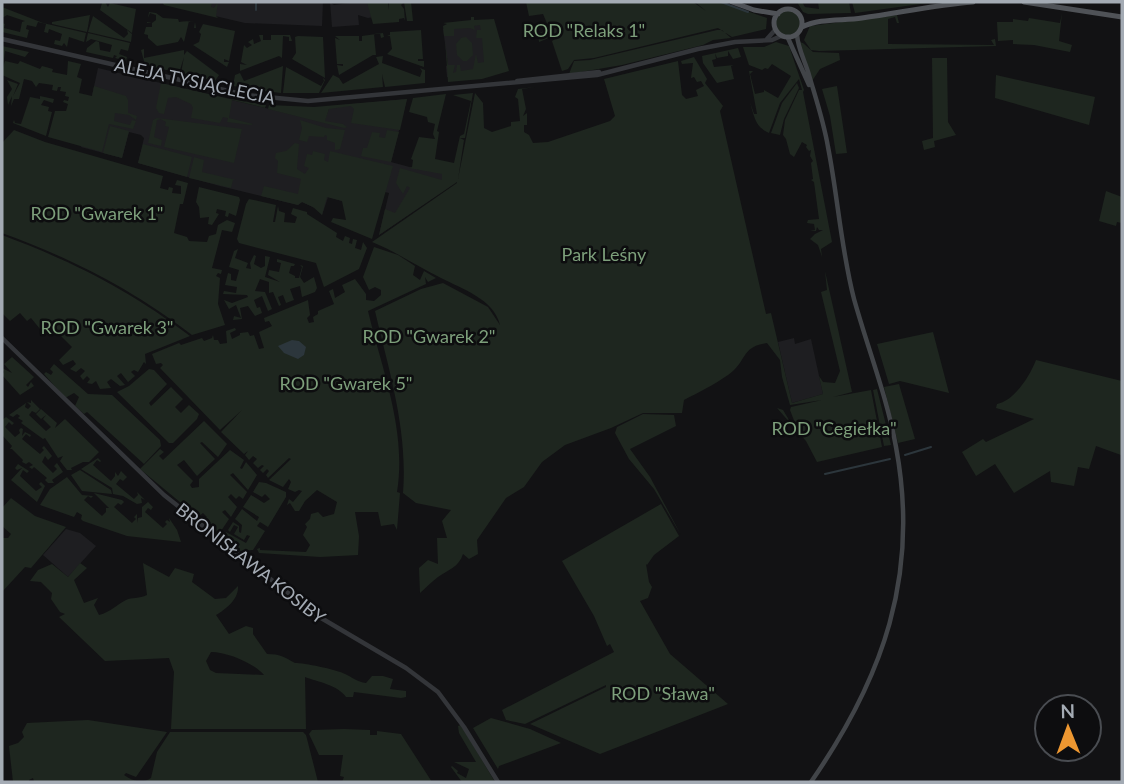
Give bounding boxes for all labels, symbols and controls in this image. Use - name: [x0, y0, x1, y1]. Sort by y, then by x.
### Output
- park label: ROD "Relaks 1": [523, 19, 645, 41]
- street label: ALEJA TYSIĄCLECIA: [113, 53, 278, 109]
- park label: ROD "Gwarek 1": [30, 202, 164, 224]
- park label: Park Leśny: [562, 243, 647, 265]
- park label: ROD "Gwarek 3": [40, 316, 174, 338]
- park label: ROD "Gwarek 2": [362, 325, 496, 347]
- park label: ROD "Gwarek 5": [279, 372, 413, 394]
- park label: ROD "Cegiełka": [771, 417, 897, 439]
- street label: BRONISŁAWA KOSIBY: [172, 498, 331, 629]
- park label: ROD "Sława": [611, 682, 715, 704]
- north arrow: [1033, 693, 1103, 763]
- text: N: [1060, 699, 1075, 722]

